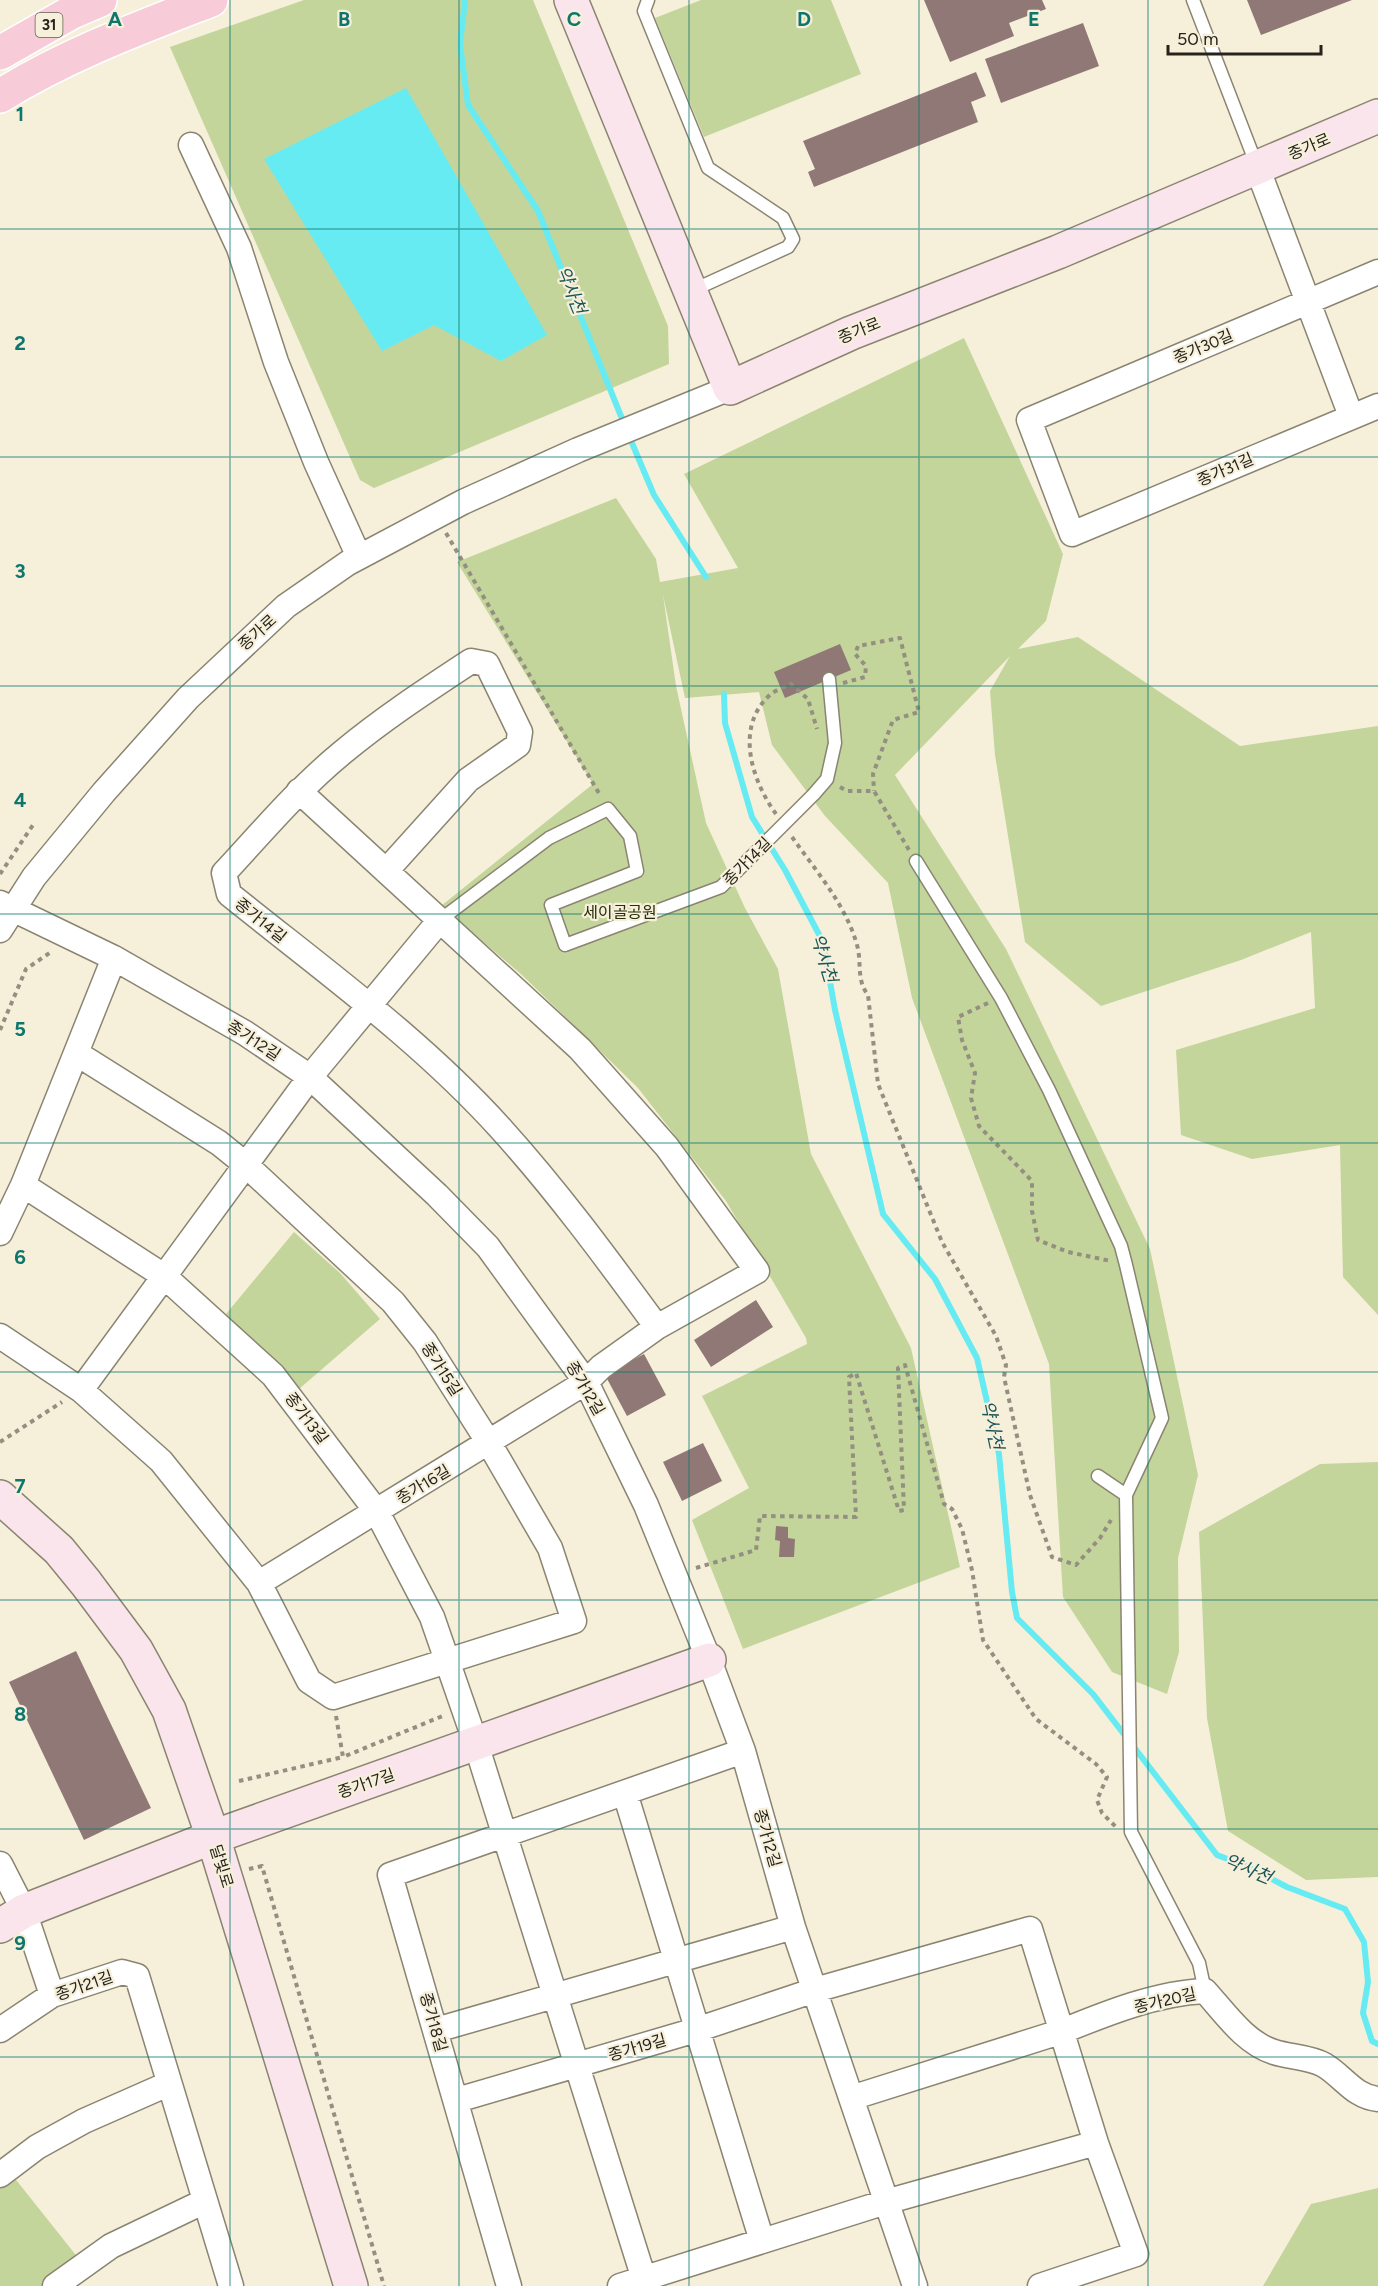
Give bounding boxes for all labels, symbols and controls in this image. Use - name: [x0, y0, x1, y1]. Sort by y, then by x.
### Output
- text: A: [108, 7, 123, 31]
- text: B: [338, 7, 350, 31]
- text: C: [567, 7, 581, 31]
- text: D: [797, 7, 811, 31]
- text: E: [1028, 7, 1040, 31]
- road number: 31: [36, 13, 62, 37]
- scale bar: [1168, 18, 1321, 56]
- text: 50 m: [1177, 28, 1219, 50]
- text: 1: [16, 102, 24, 126]
- street label: 종가로: [1285, 129, 1333, 164]
- water label: 약사천: [551, 263, 591, 319]
- street label: 종가로: [835, 313, 883, 348]
- street label: 종가30길: [1170, 325, 1236, 368]
- text: 2: [14, 331, 26, 355]
- street label: 종가31길: [1194, 449, 1256, 490]
- text: 3: [14, 559, 26, 583]
- street label: 종가로: [235, 610, 280, 654]
- text: 4: [14, 788, 27, 812]
- street label: 종가14길: [719, 833, 776, 890]
- street label: 종가14길: [231, 894, 290, 947]
- park label: 세이골공원: [583, 903, 657, 922]
- water label: 약사천: [806, 931, 842, 987]
- street label: 종가12길: [224, 1016, 284, 1065]
- text: 5: [14, 1017, 26, 1041]
- text: 6: [14, 1245, 26, 1269]
- street label: 종가15길: [417, 1339, 466, 1400]
- street label: 종가12길: [562, 1358, 609, 1419]
- street label: 종가13길: [281, 1389, 332, 1448]
- water label: 약사천: [976, 1398, 1008, 1454]
- street label: 종가16길: [393, 1461, 454, 1508]
- text: 7: [14, 1474, 26, 1498]
- text: 8: [14, 1702, 26, 1726]
- street label: 종가17길: [335, 1765, 397, 1802]
- street label: 종가12길: [750, 1807, 785, 1869]
- street label: 달빛로: [206, 1842, 237, 1890]
- water label: 약사천: [1221, 1849, 1277, 1890]
- text: 9: [14, 1931, 26, 1955]
- street label: 종가21길: [53, 1967, 115, 2004]
- street label: 종가20길: [1132, 1984, 1198, 2017]
- street label: 종가18길: [416, 1990, 451, 2054]
- street label: 종가19길: [606, 2030, 669, 2065]

